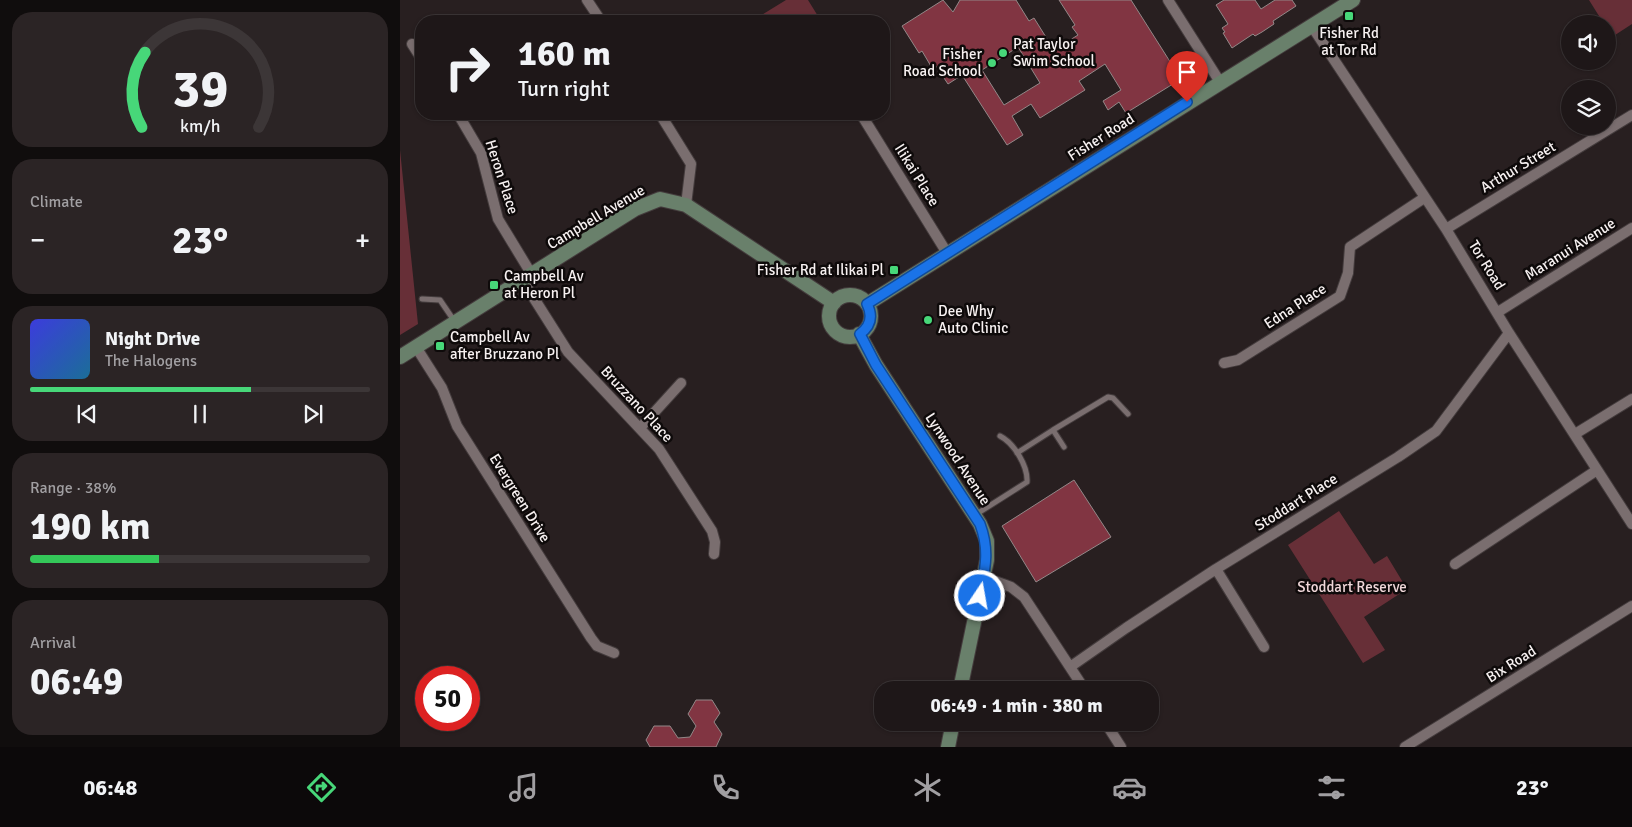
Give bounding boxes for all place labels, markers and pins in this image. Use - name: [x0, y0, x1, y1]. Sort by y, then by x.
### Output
- marker: Fisher Rd at Tor Rd: [1343, 10, 1355, 22]
- place label: Fisher Rd at Tor Rd: [1319, 24, 1379, 59]
- place label: Pat Taylor Swim School: [1013, 35, 1095, 70]
- place label: Fisher Road School: [903, 45, 982, 80]
- marker: Pat Taylor Swim School: [997, 47, 1009, 59]
- pin: [1166, 51, 1208, 102]
- marker: Fisher Road School: [986, 57, 998, 69]
- place label: Fisher Rd at Ilikai Pl: [757, 261, 884, 279]
- marker: Fisher Rd at Ilikai Pl: [888, 264, 900, 276]
- place label: Campbell Av at Heron Pl: [504, 267, 584, 302]
- marker: Campbell Av at Heron Pl: [488, 279, 500, 291]
- place label: Dee Why Auto Clinic: [938, 302, 1008, 337]
- marker: Dee Why Auto Clinic: [922, 314, 934, 326]
- place label: Campbell Av after Bruzzano Pl: [450, 328, 559, 363]
- marker: Campbell Av after Bruzzano Pl: [434, 340, 446, 352]

